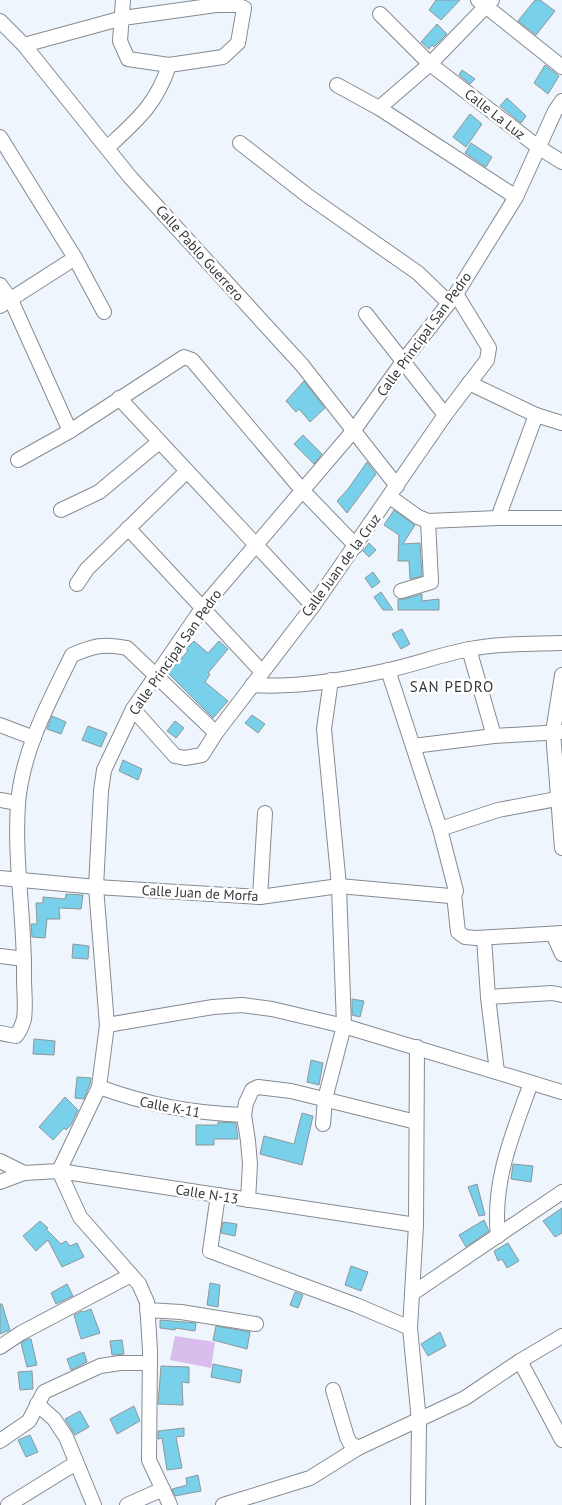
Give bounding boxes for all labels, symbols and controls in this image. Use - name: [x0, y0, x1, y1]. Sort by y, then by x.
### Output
- street label: Calle La Luz: [461, 85, 529, 143]
- street label: Calle Pablo Guerrero: [152, 201, 248, 305]
- street label: Calle Principal San Pedro: [373, 268, 475, 400]
- street label: Calle Juan de la Cruz: [298, 510, 384, 620]
- street label: Calle Principal San Pedro: [125, 586, 225, 718]
- district label: SAN PEDRO: [410, 677, 494, 696]
- street label: Calle Juan de Morfa: [141, 881, 259, 905]
- street label: Calle K-11: [138, 1092, 202, 1122]
- street label: Calle N-13: [174, 1180, 240, 1208]

